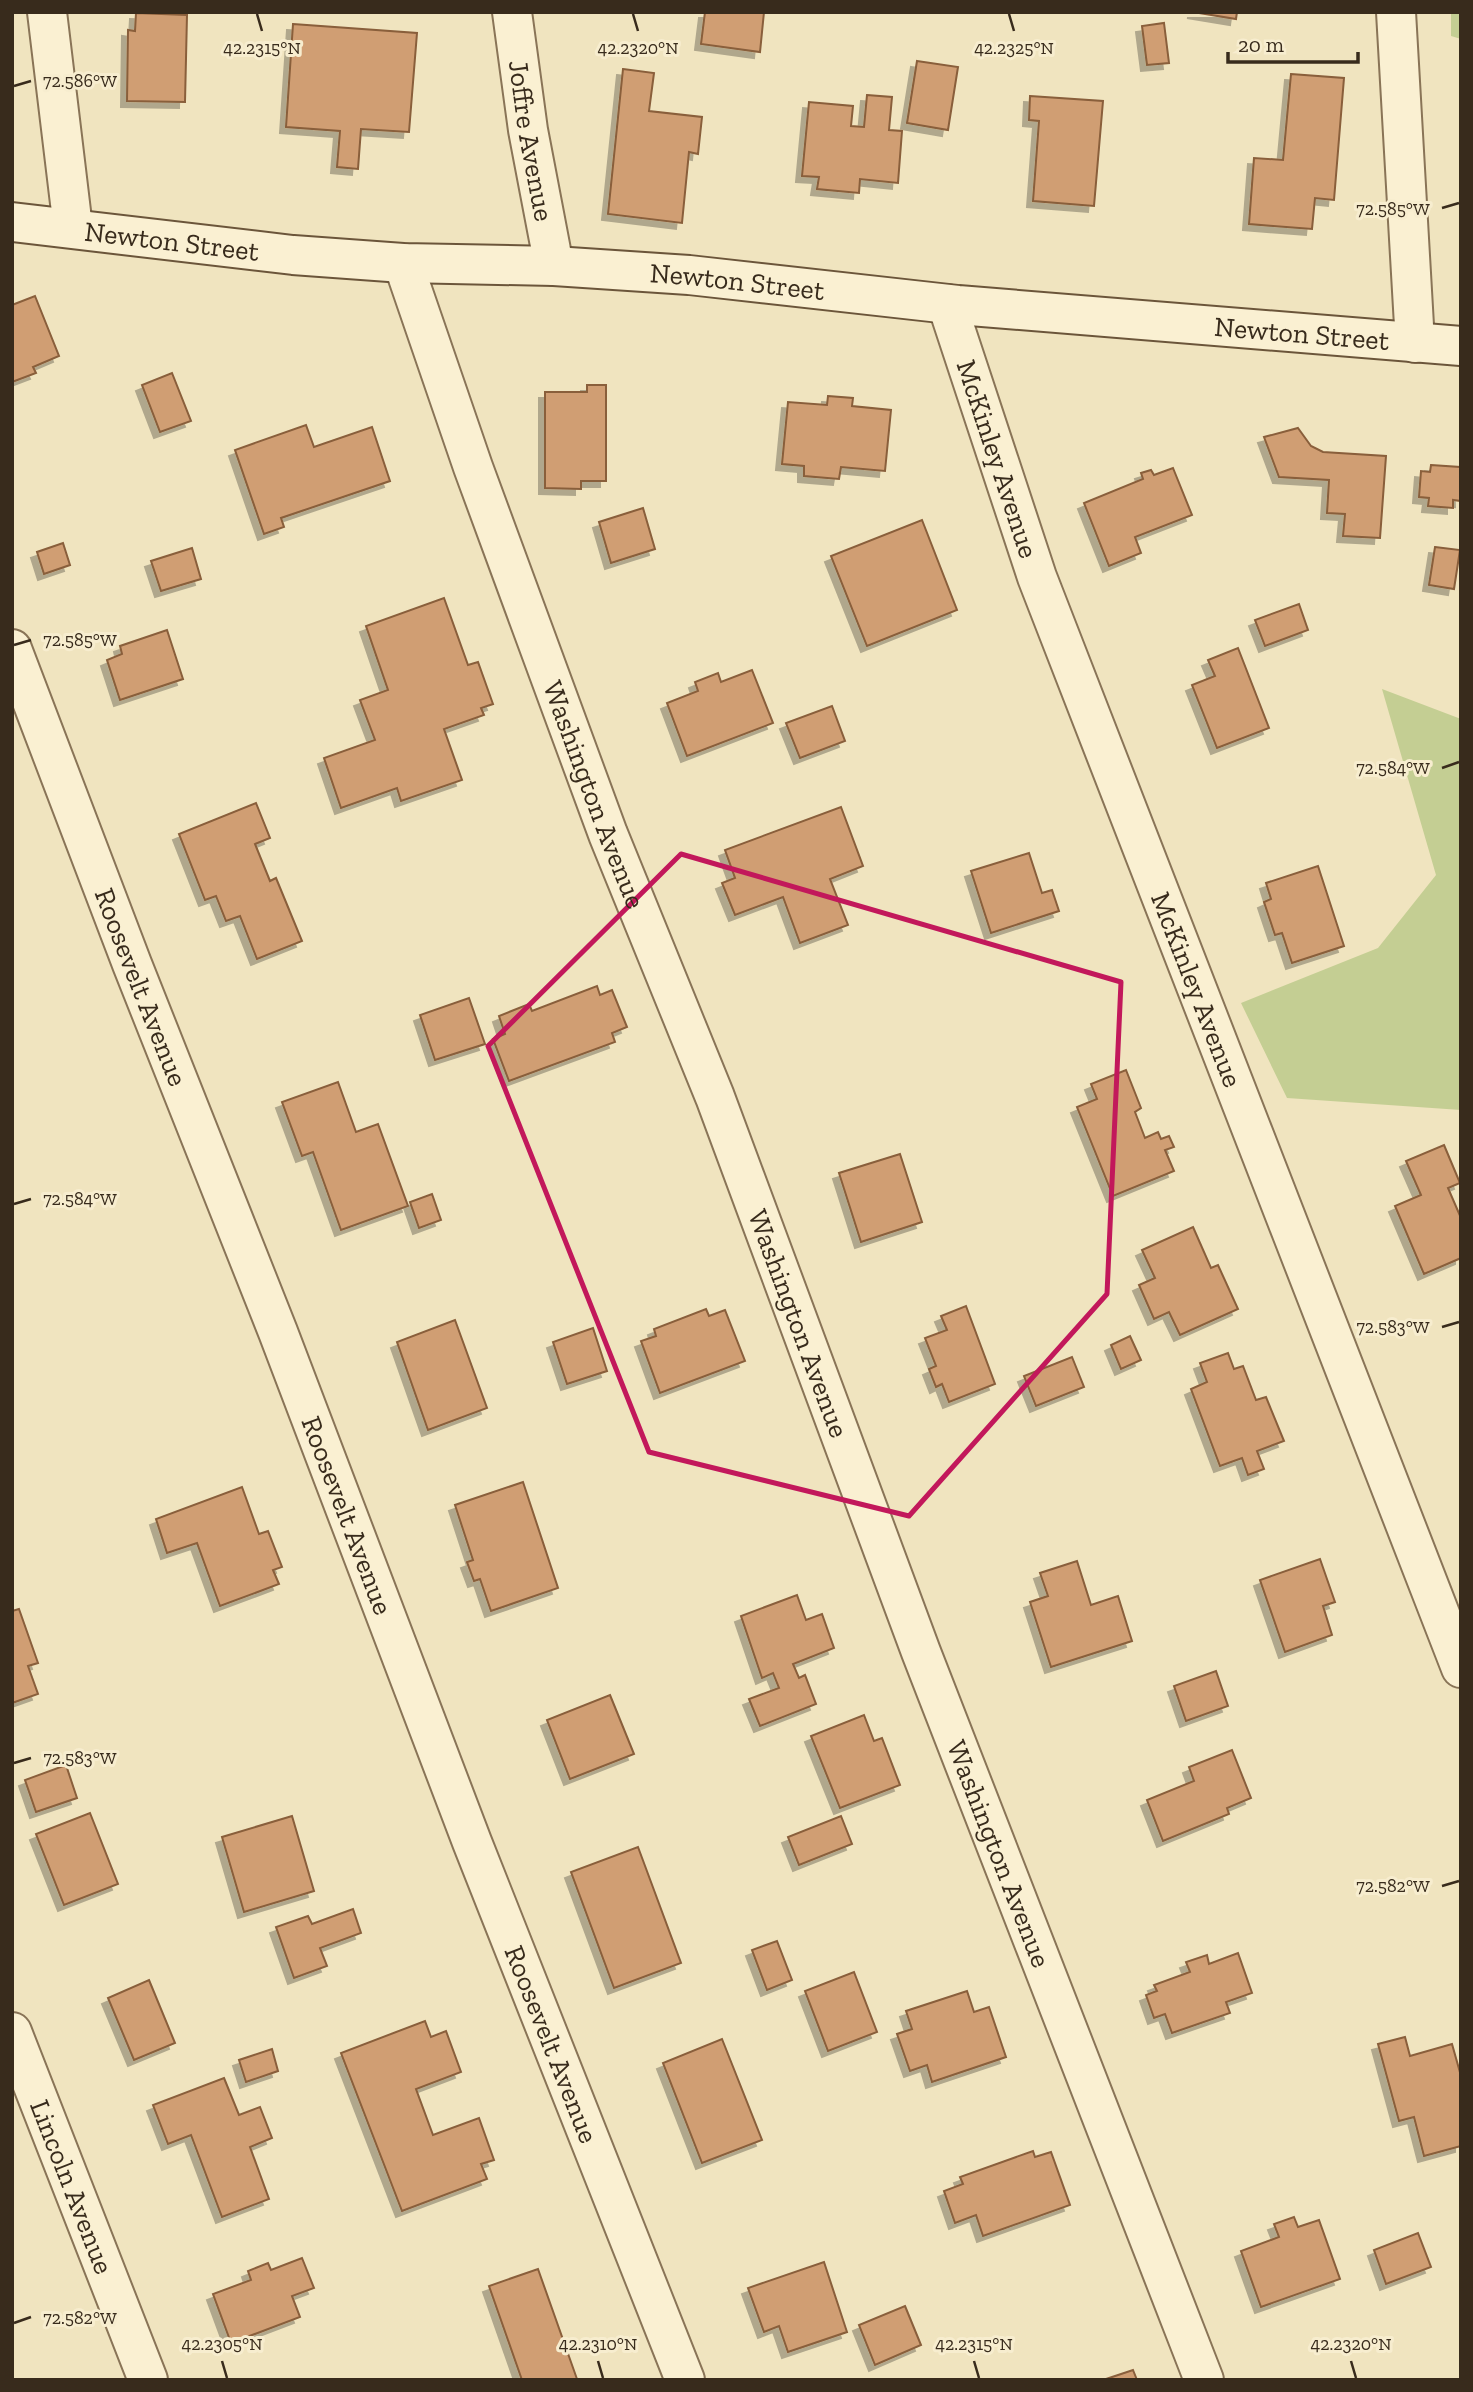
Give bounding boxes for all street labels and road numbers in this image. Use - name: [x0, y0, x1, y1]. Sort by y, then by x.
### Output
- street label: Joffre Avenue: [502, 58, 561, 224]
- street label: Newton Street: [83, 215, 261, 268]
- street label: Newton Street: [649, 256, 827, 307]
- street label: Newton Street: [1213, 310, 1391, 357]
- street label: McKinley Avenue: [950, 356, 1046, 562]
- street label: Washington Avenue: [536, 676, 652, 913]
- street label: Roosevelt Avenue: [88, 884, 195, 1091]
- street label: McKinley Avenue: [1144, 887, 1250, 1092]
- street label: Washington Avenue: [741, 1205, 856, 1442]
- street label: Roosevelt Avenue: [295, 1412, 400, 1619]
- street label: Washington Avenue: [940, 1736, 1058, 1972]
- street label: Roosevelt Avenue: [498, 1941, 605, 2148]
- street label: Lincoln Avenue: [23, 2095, 121, 2279]

